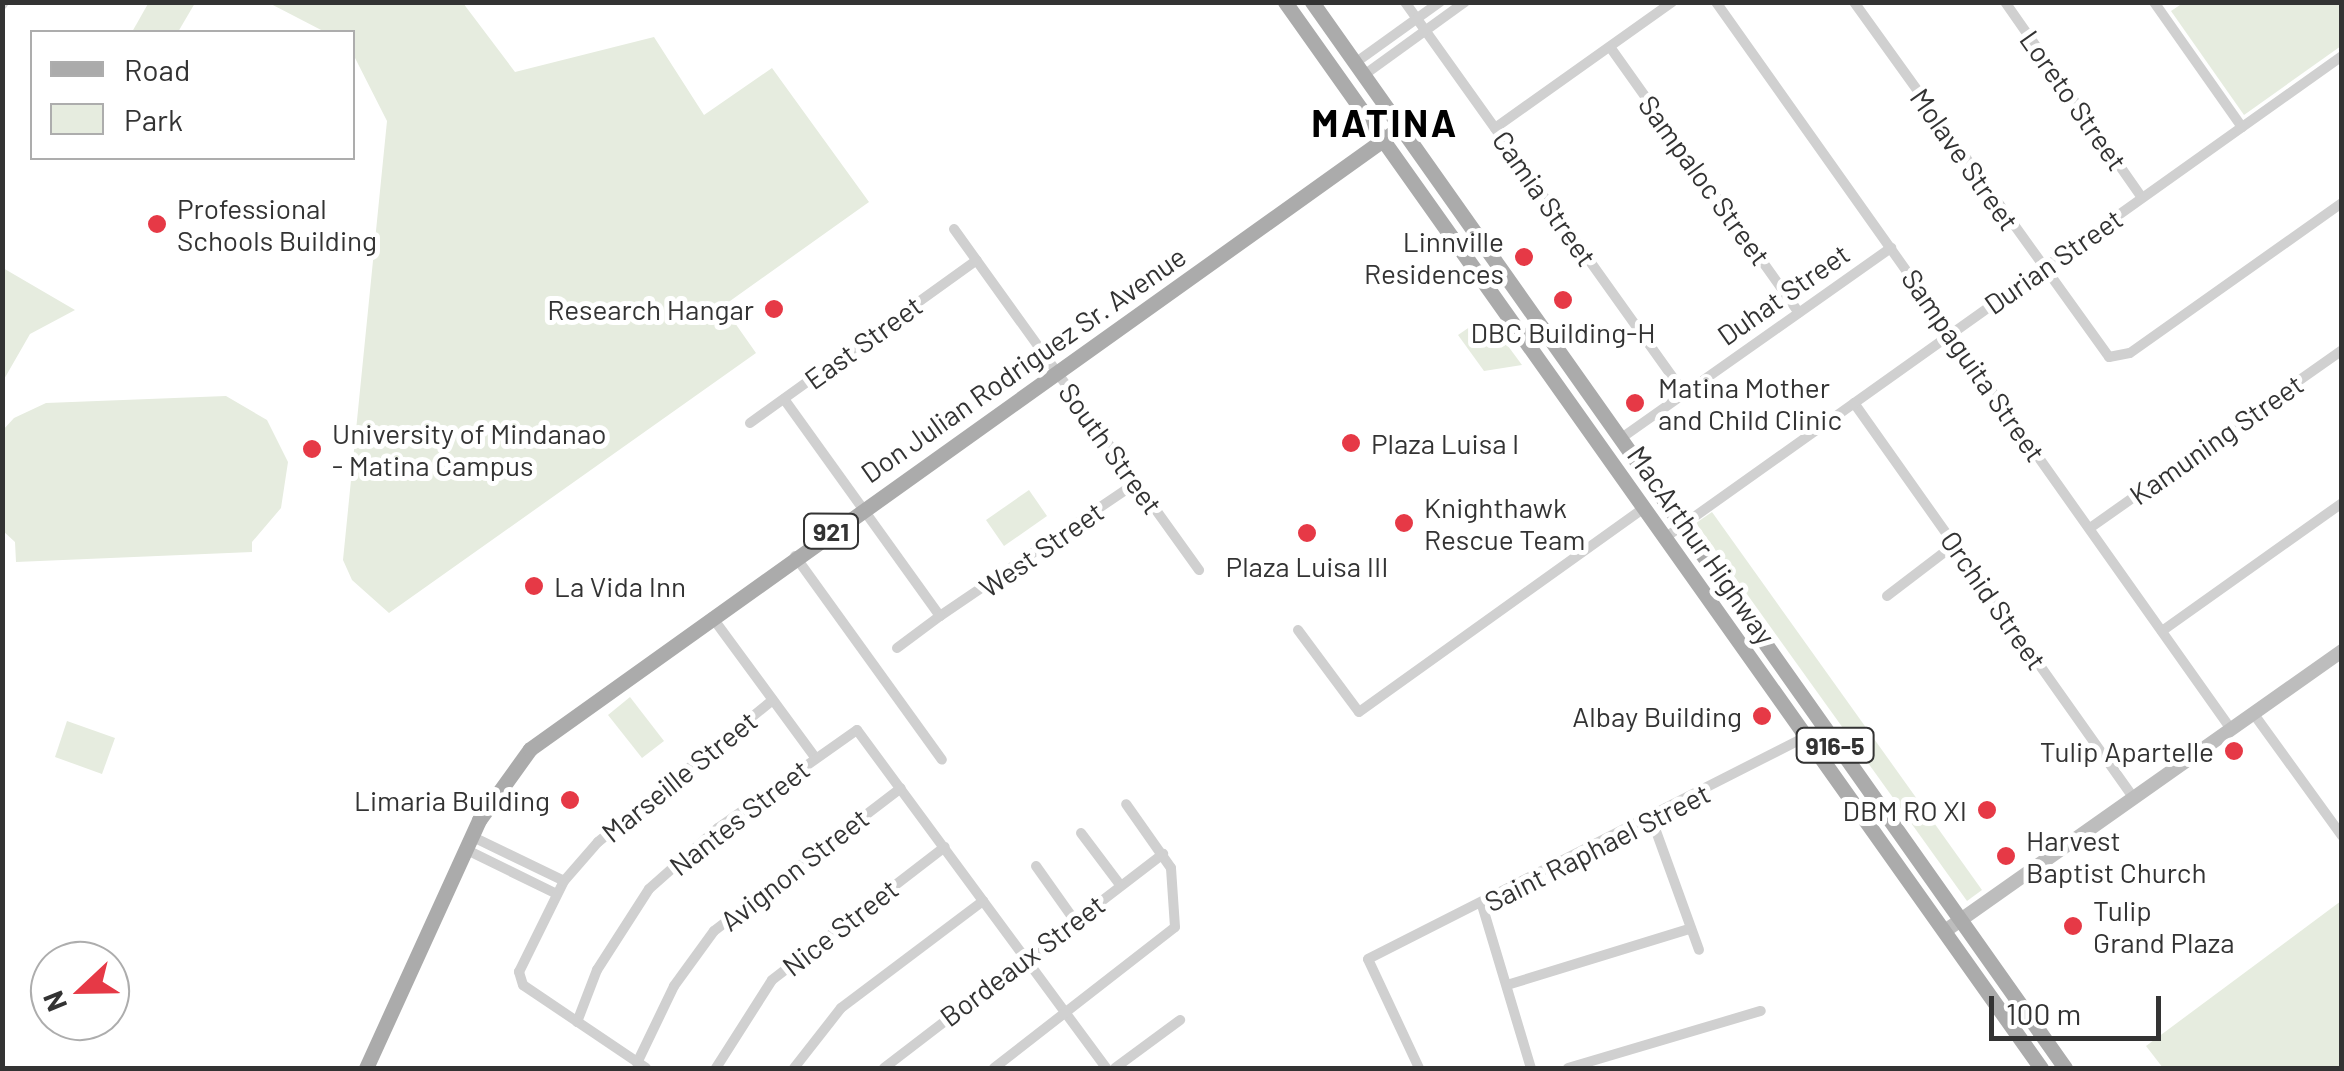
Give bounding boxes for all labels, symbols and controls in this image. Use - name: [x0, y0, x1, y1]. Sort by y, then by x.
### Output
- street label: Loreto Street: [2013, 24, 2135, 176]
- legend: [30, 30, 355, 160]
- text: Road: [124, 51, 190, 87]
- street label: Molave Street: [1904, 82, 2026, 236]
- street label: Sampaloc Street: [1632, 88, 1778, 272]
- district label: MATINA: [1311, 100, 1459, 146]
- text: Park: [124, 101, 183, 137]
- street label: Camia Street: [1486, 124, 1604, 272]
- place label: Professional Schools Building: [177, 191, 377, 257]
- street label: Durian Street: [1978, 201, 2128, 321]
- marker: Professional Schools Building: [146, 213, 168, 235]
- place label: Linnville Residences: [1364, 224, 1504, 290]
- street label: Duhat Street: [1711, 236, 1855, 352]
- street label: Don Julian Rodriguez Sr. Avenue: [854, 239, 1192, 489]
- marker: Linnville Residences: [1513, 246, 1535, 268]
- street label: Sampaguita Street: [1895, 262, 2053, 468]
- street label: East Street: [798, 288, 928, 396]
- marker: DBC Building-H: [1552, 289, 1574, 311]
- place label: Research Hangar: [547, 292, 754, 326]
- marker: Research Hangar: [763, 298, 785, 320]
- place label: DBC Building-H: [1471, 315, 1655, 349]
- street label: Kamuning Street: [2123, 367, 2309, 511]
- place label: Matina Mother and Child Clinic: [1658, 370, 1842, 436]
- street label: South Street: [1052, 376, 1170, 520]
- marker: Matina Mother and Child Clinic: [1622, 390, 1648, 416]
- place label: University of Mindanao - Matina Campus: [332, 416, 607, 482]
- place label: Plaza Luisa I: [1371, 426, 1519, 460]
- marker: Plaza Luisa I: [1340, 432, 1362, 454]
- marker: University of Mindanao - Matina Campus: [301, 438, 323, 460]
- street label: MacArthur Highway: [1621, 439, 1783, 651]
- place label: Knighthawk Rescue Team: [1424, 490, 1586, 556]
- street label: West Street: [973, 494, 1109, 604]
- road number: 921: [801, 511, 861, 551]
- marker: Knighthawk Rescue Team: [1393, 512, 1415, 534]
- marker: Plaza Luisa III: [1296, 522, 1318, 544]
- street label: Orchid Street: [1934, 524, 2054, 676]
- place label: Plaza Luisa III: [1226, 549, 1388, 583]
- place label: La Vida Inn: [554, 569, 686, 603]
- marker: La Vida Inn: [523, 575, 545, 597]
- place label: Albay Building: [1572, 699, 1742, 733]
- street label: Marseille Street: [595, 703, 763, 849]
- marker: Albay Building: [1751, 705, 1773, 727]
- road number: 916-5: [1795, 725, 1875, 765]
- place label: Tulip Apartelle: [2040, 734, 2214, 768]
- marker: Tulip Apartelle: [2223, 740, 2245, 762]
- street label: Nantes Street: [662, 752, 816, 882]
- street label: Saint Raphael Street: [1479, 776, 1715, 918]
- place label: Limaria Building: [354, 783, 550, 817]
- marker: Limaria Building: [559, 789, 581, 811]
- place label: DBM RO XI: [1843, 793, 1967, 827]
- marker: DBM RO XI: [1976, 799, 1998, 821]
- street label: Avignon Street: [713, 801, 875, 937]
- place label: Harvest Baptist Church: [2026, 823, 2207, 889]
- marker: Harvest Baptist Church: [1995, 845, 2017, 867]
- street label: Nice Street: [775, 871, 905, 983]
- street label: Bordeaux Street: [933, 887, 1111, 1033]
- place label: Tulip Grand Plaza: [2093, 893, 2234, 959]
- marker: Tulip Grand Plaza: [2062, 915, 2084, 937]
- north arrow: [30, 941, 130, 1041]
- scale bar: [1994, 976, 2166, 1038]
- text: N: [35, 986, 73, 1016]
- text: 100 m: [2006, 995, 2081, 1031]

